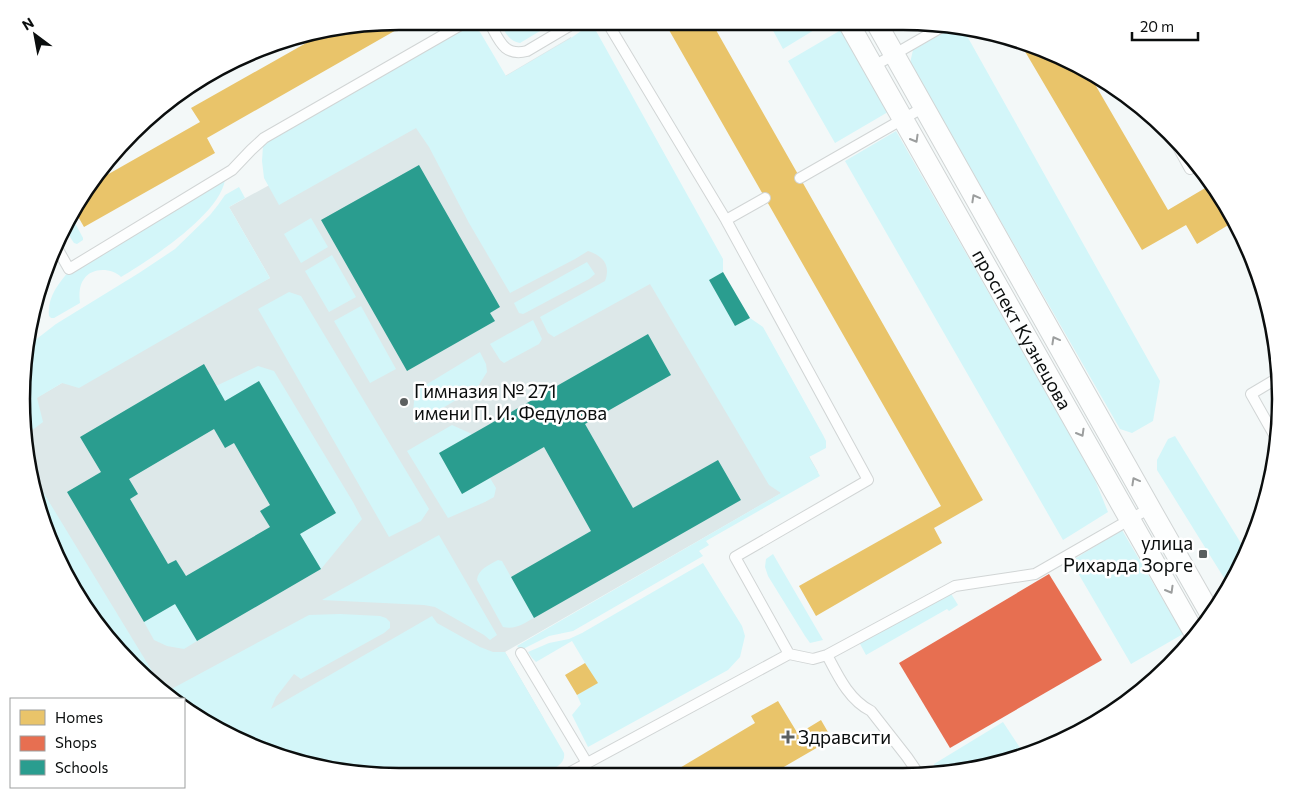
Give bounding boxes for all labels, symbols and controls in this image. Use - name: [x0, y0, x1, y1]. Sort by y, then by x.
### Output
- north arrow: [10, 10, 60, 60]
- scale bar: [1132, 10, 1198, 42]
- text: N: [19, 14, 37, 34]
- text: 20 m: [1140, 17, 1174, 35]
- one-way arrow: [909, 134, 919, 143]
- one-way arrow: [972, 195, 982, 204]
- street label: проспект Кузнецова: [968, 245, 1077, 413]
- one-way arrow: [1052, 336, 1062, 345]
- place label: Гимназия № 271 имени П. И. Федулова: [414, 379, 607, 424]
- marker: Гимназия № 271 имени П. И. Федулова: [398, 396, 410, 408]
- one-way arrow: [1075, 428, 1085, 437]
- one-way arrow: [1131, 478, 1141, 487]
- place label: улица Рихарда Зорге: [1063, 531, 1193, 576]
- marker: улица Рихарда Зорге: [1197, 548, 1209, 560]
- one-way arrow: [1164, 584, 1174, 593]
- legend: [10, 698, 185, 788]
- text: Homes: [55, 708, 103, 726]
- place label: Здравсити: [798, 725, 891, 748]
- marker: Здравсити: [782, 731, 794, 743]
- text: Shops: [55, 733, 97, 751]
- text: Schools: [55, 758, 109, 776]

